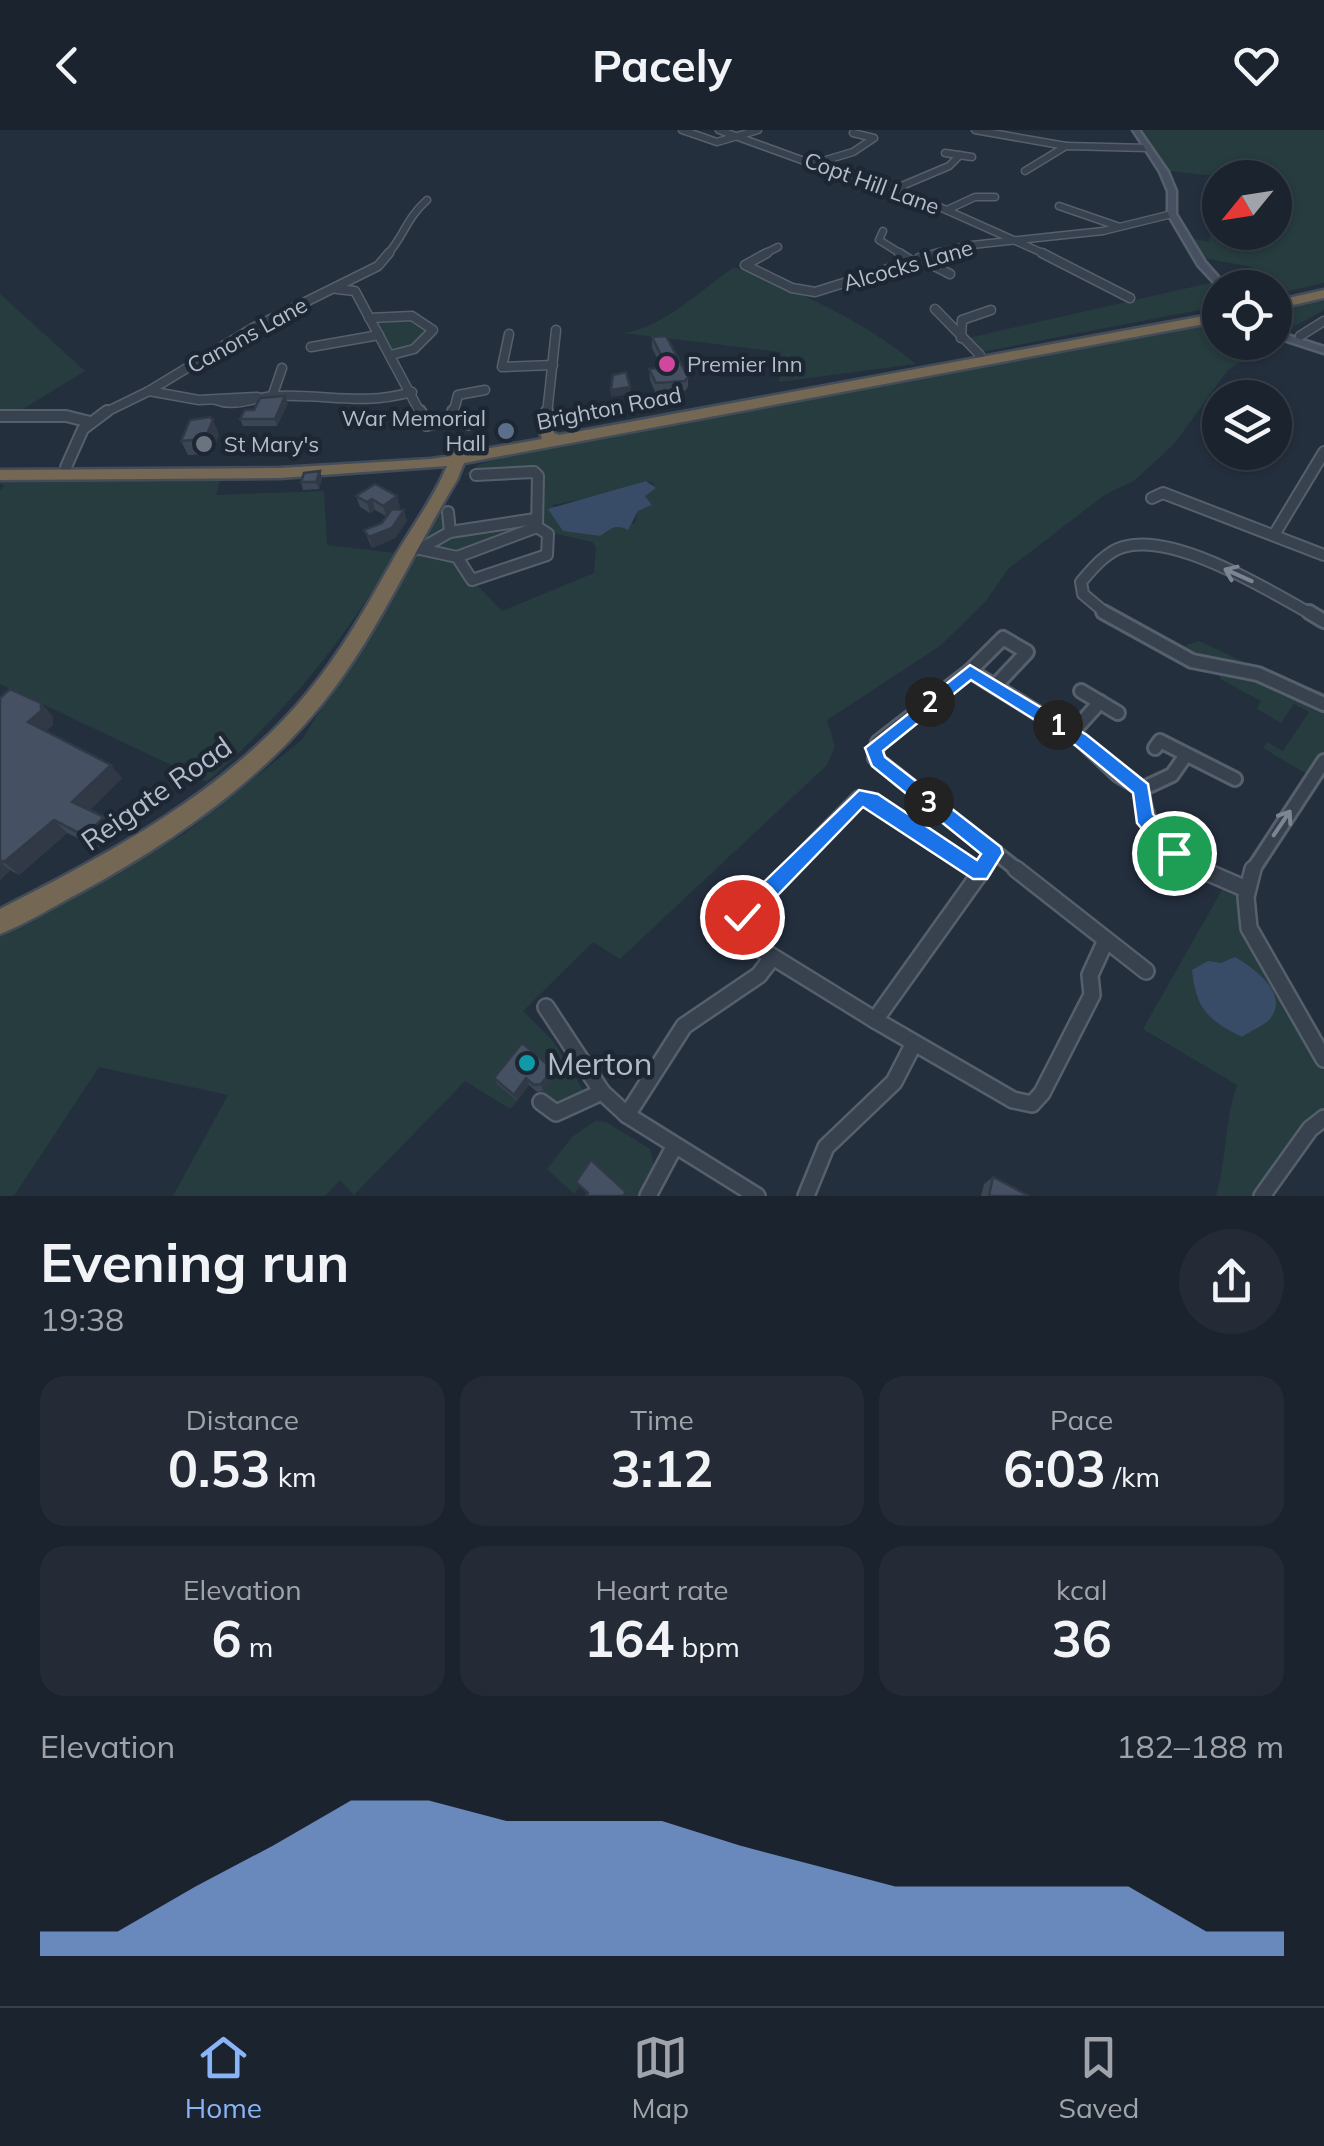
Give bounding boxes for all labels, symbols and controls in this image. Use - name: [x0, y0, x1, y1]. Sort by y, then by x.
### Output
- text: Pacely: [592, 37, 732, 93]
- icon: back: [40, 38, 95, 93]
- icon: heart: [1229, 38, 1284, 93]
- street label: Copt Hill Lane: [801, 146, 943, 220]
- north arrow: [1202, 160, 1292, 250]
- map controls: [1202, 160, 1292, 470]
- street label: Alcocks Lane: [840, 233, 976, 297]
- button: locate: [1202, 270, 1292, 360]
- street label: Canons Lane: [182, 291, 312, 379]
- place label: Premier Inn: [687, 350, 803, 378]
- marker: Premier Inn: [656, 353, 678, 375]
- street label: Brighton Road: [534, 380, 684, 436]
- button: layers: [1202, 380, 1292, 470]
- place label: War Memorial Hall: [341, 404, 486, 457]
- marker: War Memorial Hall: [495, 420, 517, 442]
- place label: St Mary's: [224, 430, 319, 458]
- marker: St Mary's: [193, 433, 215, 455]
- one-way arrow: [1224, 565, 1254, 584]
- pin: 2: [905, 677, 955, 727]
- text: 2: [922, 684, 938, 719]
- pin: 1: [1033, 700, 1083, 750]
- text: 1: [1050, 707, 1066, 742]
- street label: Reigate Road: [74, 728, 238, 858]
- pin: 3: [904, 777, 954, 827]
- text: 3: [921, 784, 937, 819]
- one-way arrow: [1271, 810, 1292, 838]
- pin: [1132, 811, 1217, 896]
- icon: arrive: [1147, 826, 1202, 881]
- pin: [700, 875, 785, 960]
- icon: check: [715, 890, 770, 945]
- place label: Merton: [547, 1043, 652, 1083]
- marker: Merton: [516, 1052, 538, 1074]
- text: Evening run: [40, 1227, 349, 1296]
- button: share: [1179, 1229, 1284, 1334]
- text: 19:38: [40, 1299, 124, 1339]
- text: Distance: [186, 1402, 299, 1437]
- text: Time: [630, 1402, 694, 1437]
- text: Pace: [1050, 1402, 1113, 1437]
- text: 0.53: [168, 1437, 270, 1500]
- text: 3:12: [611, 1437, 713, 1500]
- text: 6:03: [1003, 1437, 1106, 1500]
- text: km: [270, 1459, 317, 1494]
- text: /km: [1106, 1459, 1160, 1494]
- text: Elevation: [183, 1572, 302, 1607]
- text: Heart rate: [595, 1572, 729, 1607]
- text: kcal: [1056, 1572, 1107, 1607]
- text: 6: [211, 1607, 241, 1670]
- text: 164: [584, 1607, 674, 1670]
- text: 36: [1052, 1607, 1112, 1670]
- text: m: [241, 1629, 273, 1664]
- text: bpm: [674, 1629, 740, 1664]
- text: Elevation: [40, 1726, 175, 1766]
- text: 182–188 m: [1116, 1726, 1284, 1766]
- tab: Home: [185, 2030, 262, 2125]
- tab: Map: [631, 2030, 689, 2125]
- tab: Saved: [1058, 2030, 1139, 2125]

